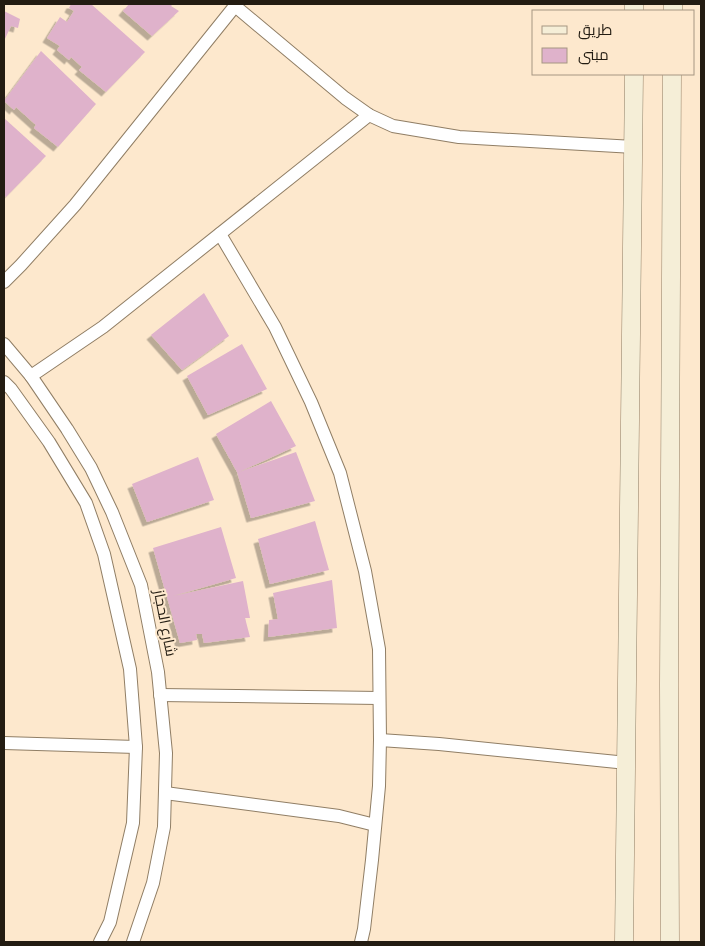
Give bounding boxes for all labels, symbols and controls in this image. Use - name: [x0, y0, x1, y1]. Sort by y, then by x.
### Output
- legend: [532, 10, 695, 75]
- text: طريق: [578, 19, 612, 40]
- text: مبنى: [578, 44, 609, 65]
- street label: شارع الحجاز: [148, 587, 182, 658]

